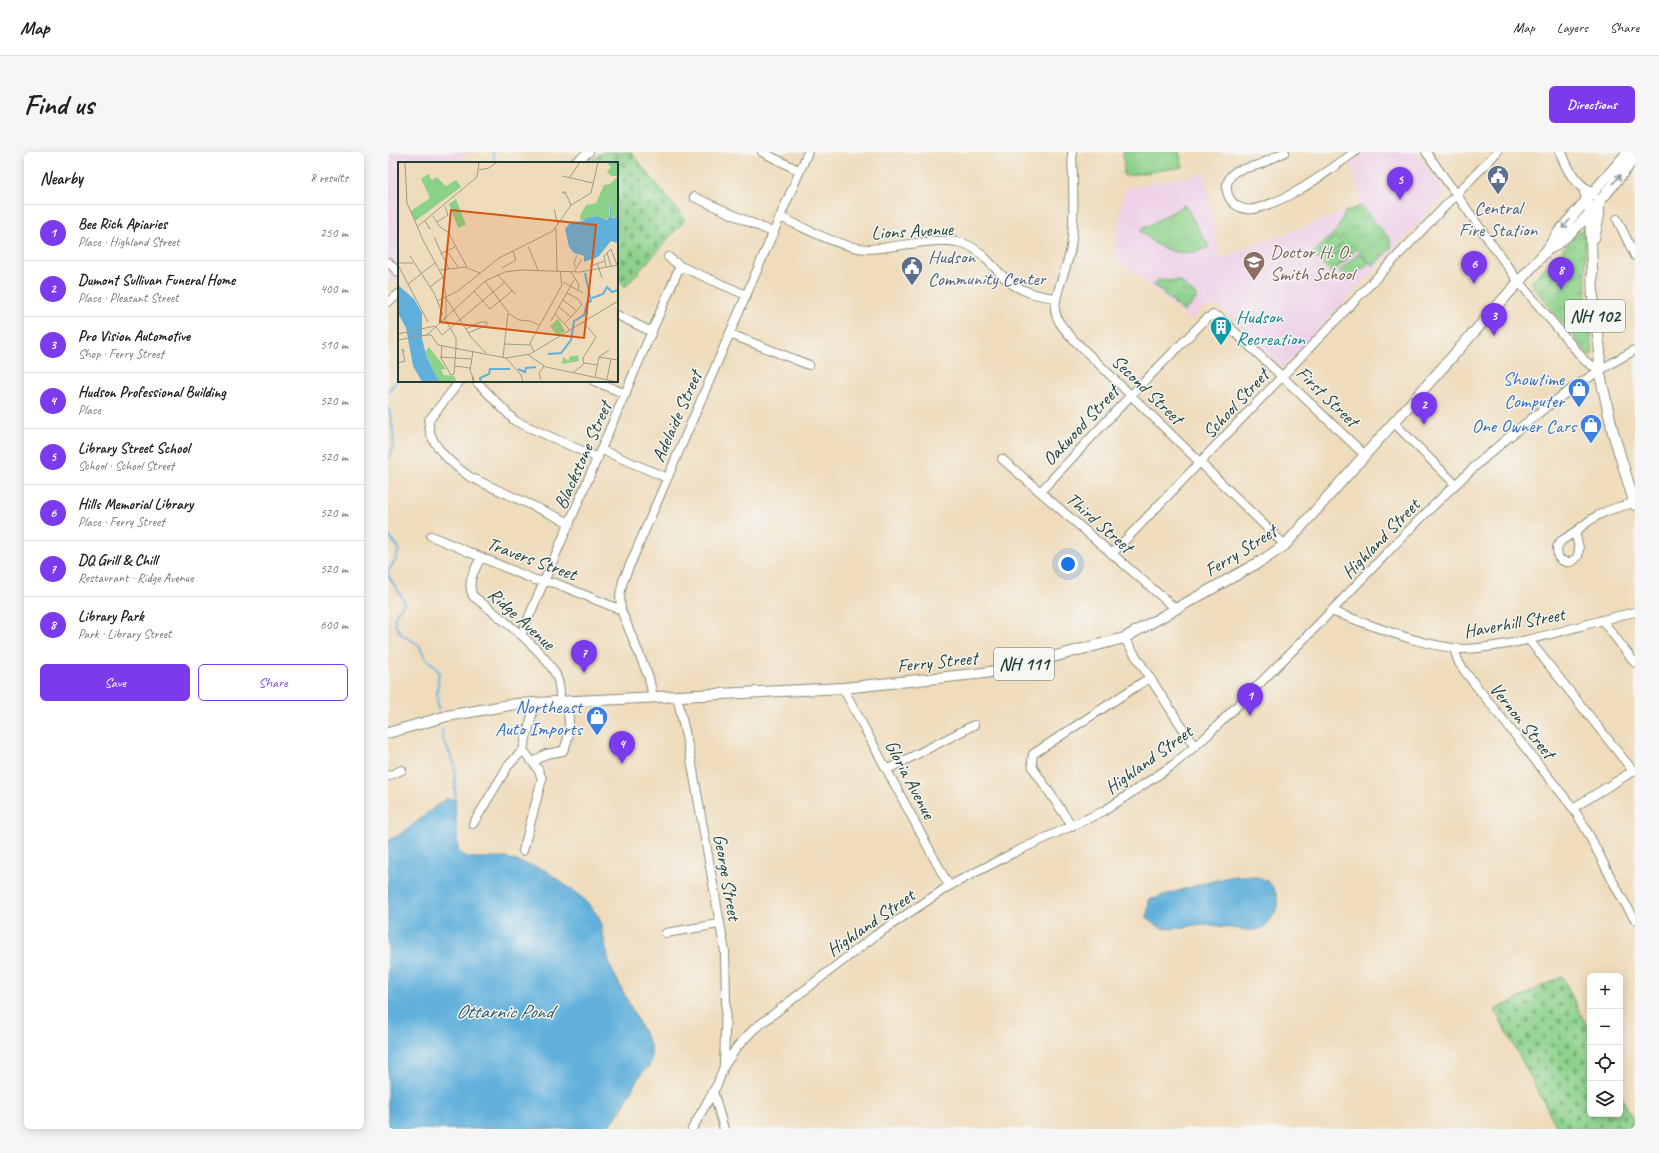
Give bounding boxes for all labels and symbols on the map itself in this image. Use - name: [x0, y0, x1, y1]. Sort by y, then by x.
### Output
- inset map: [398, 162, 618, 382]
- public building icon: Central Fire Station: [1485, 163, 1511, 196]
- pin: 5: [1387, 167, 1413, 200]
- one-way arrow: [1612, 174, 1622, 184]
- place label: Central Fire Station: [1459, 196, 1538, 242]
- street label: Lions Avenue: [871, 217, 955, 245]
- one-way arrow: [1561, 218, 1570, 229]
- place label: Doctor H. O. Smith School: [1270, 240, 1358, 286]
- place label: Hudson Community Center: [928, 245, 1047, 291]
- school or university icon: Doctor H. O. Smith School: [1241, 249, 1267, 282]
- pin: 6: [1461, 251, 1487, 284]
- public building icon: Hudson Community Center: [899, 254, 925, 287]
- pin: 8: [1548, 257, 1574, 290]
- road number: NH 102: [1565, 300, 1625, 332]
- pin: 3: [1481, 303, 1507, 336]
- place label: Hudson Recreation: [1236, 305, 1305, 351]
- building icon: Hudson Recreation: [1208, 314, 1234, 347]
- street label: Second Street: [1106, 350, 1190, 432]
- street label: First Street: [1291, 361, 1365, 434]
- street label: School Street: [1197, 362, 1276, 444]
- street label: Adelaide Street: [646, 365, 709, 466]
- place label: Showtime Computer: [1502, 367, 1566, 413]
- shop icon: Showtime Computer: [1566, 376, 1592, 409]
- street label: Oakwood Street: [1037, 378, 1126, 471]
- pin: 2: [1411, 392, 1437, 425]
- street label: Blackstone Street: [548, 395, 618, 513]
- shop icon: One Owner Cars: [1578, 412, 1604, 445]
- place label: One Owner Cars: [1472, 414, 1578, 438]
- street label: Third Street: [1061, 487, 1140, 560]
- street label: Highland Street: [1337, 492, 1426, 584]
- street label: Ferry Street: [1200, 518, 1283, 582]
- street label: Travers Street: [484, 532, 581, 587]
- your location: [1058, 554, 1078, 574]
- street label: Ridge Avenue: [483, 582, 561, 656]
- street label: Haverhill Street: [1462, 602, 1568, 644]
- pin: 7: [571, 640, 597, 673]
- street label: Ferry Street: [896, 646, 981, 678]
- road number: NH 111: [994, 648, 1054, 680]
- street label: Vernon Street: [1484, 678, 1562, 766]
- pin: 1: [1237, 683, 1263, 716]
- place label: Northeast Auto Imports: [495, 695, 584, 741]
- shop icon: Northeast Auto Imports: [584, 704, 610, 737]
- street label: Highland Street: [1100, 719, 1198, 800]
- pin: 4: [609, 731, 635, 764]
- street label: Gloria Avenue: [879, 736, 942, 825]
- street label: George Street: [708, 832, 747, 924]
- street label: Highland Street: [822, 883, 921, 962]
- water label: Ottarnic Pond: [456, 999, 558, 1024]

